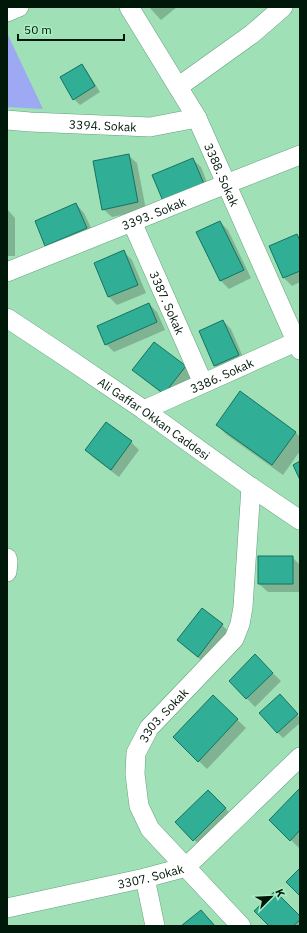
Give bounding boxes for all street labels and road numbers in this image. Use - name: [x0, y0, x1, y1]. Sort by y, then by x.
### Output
- street label: 3394. Sokak: [69, 116, 138, 134]
- street label: 3388. Sokak: [202, 141, 243, 209]
- street label: 3393. Sokak: [119, 193, 188, 233]
- street label: 3387. Sokak: [147, 269, 188, 337]
- street label: 3386. Sokak: [188, 354, 256, 396]
- street label: Ali Gaffar Okkan Caddesi: [95, 374, 213, 463]
- street label: 3303. Sokak: [136, 684, 191, 745]
- street label: 3307. Sokak: [116, 860, 186, 891]

